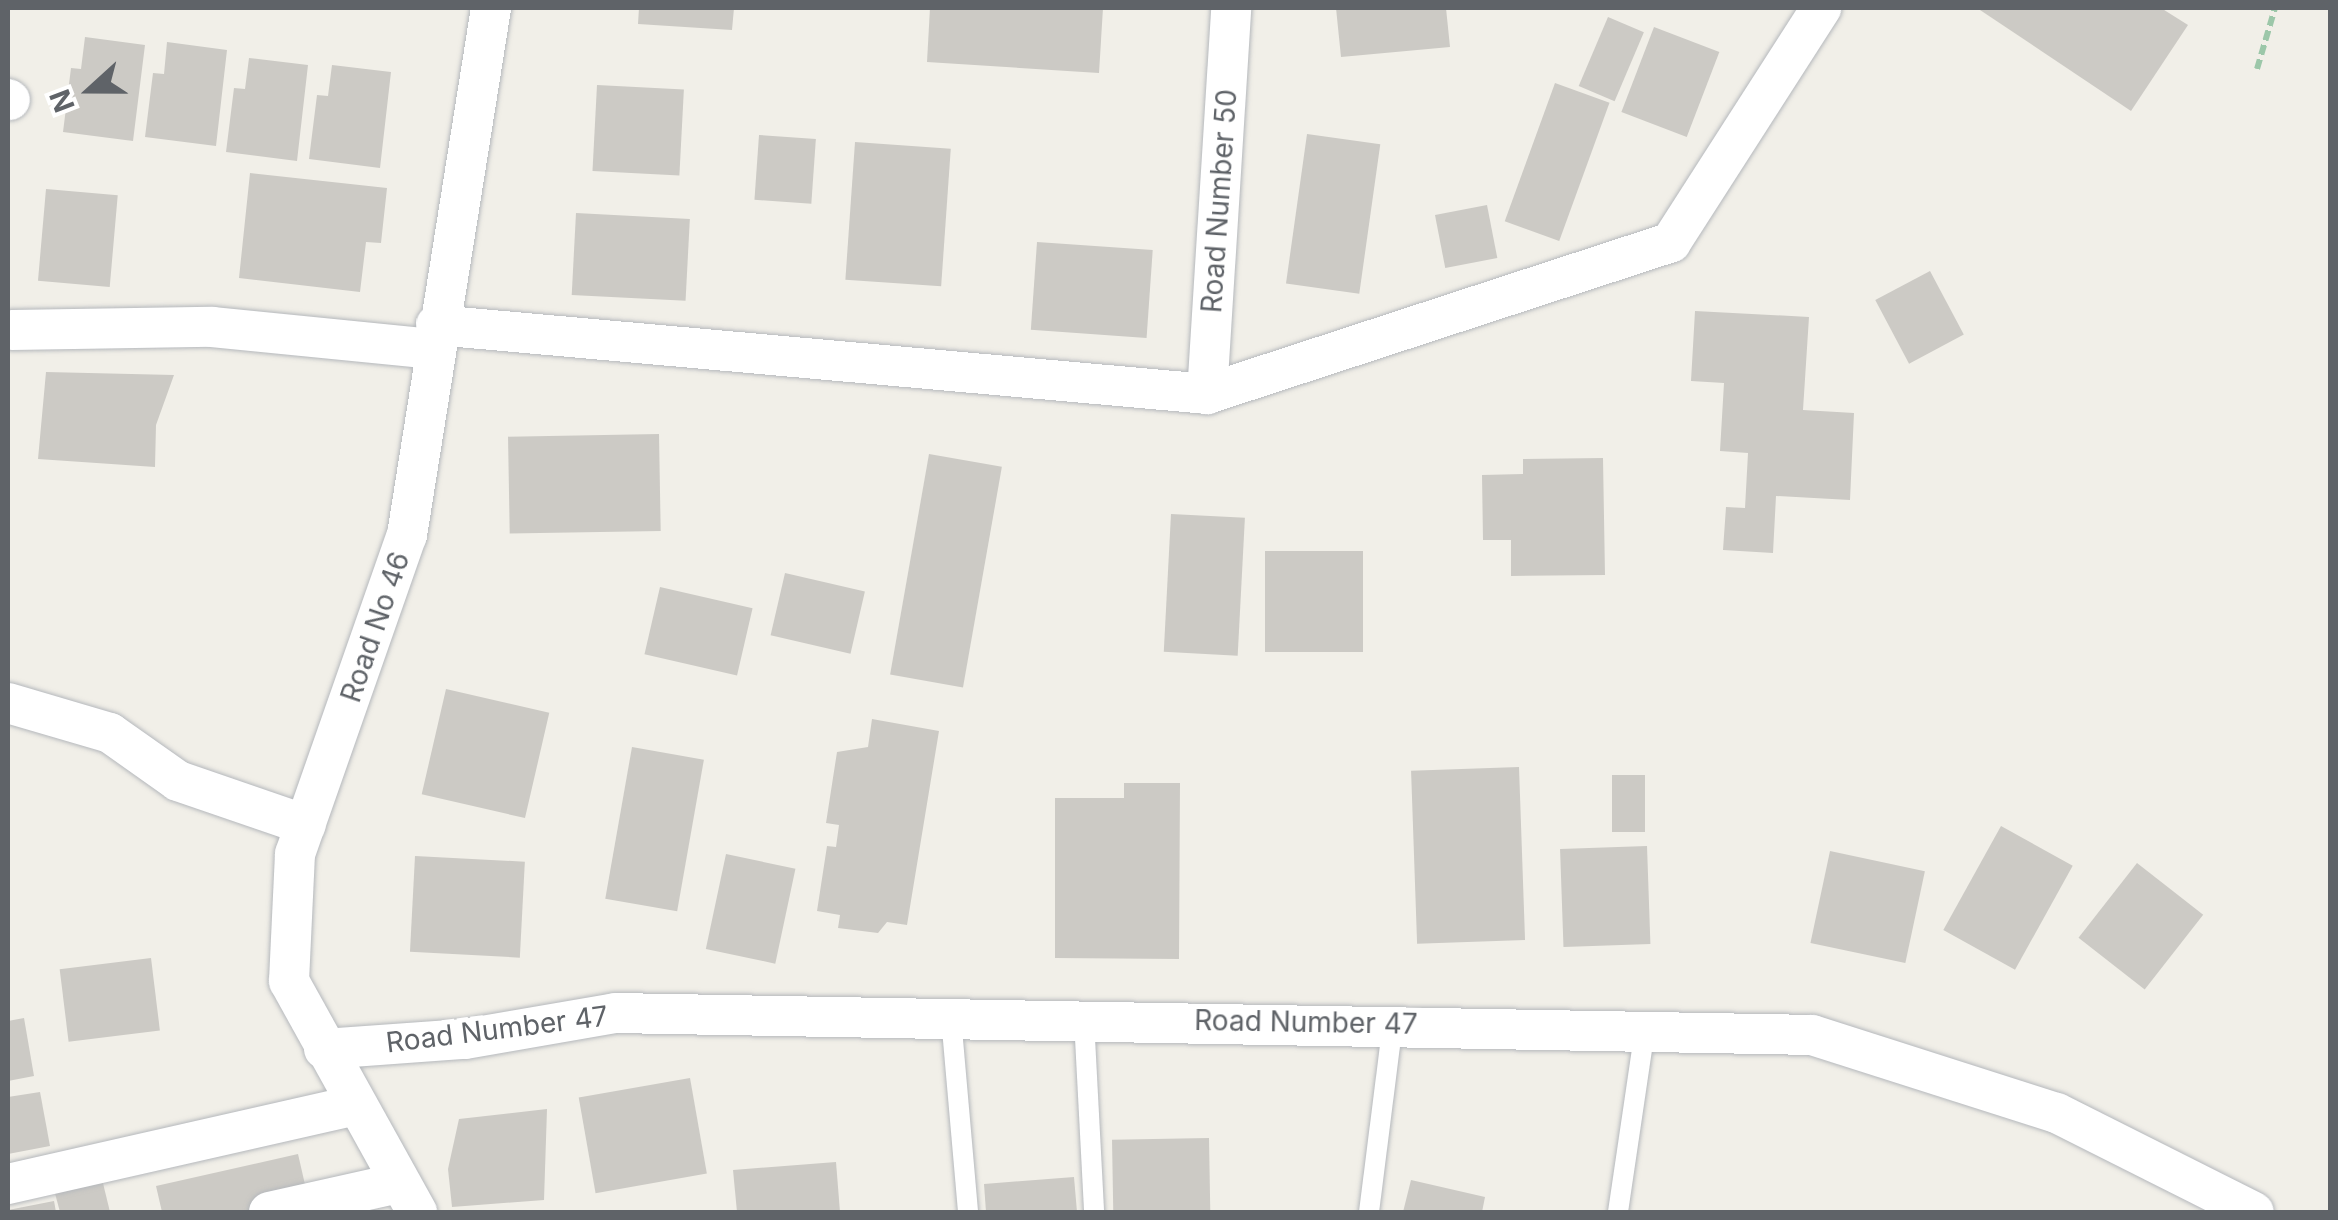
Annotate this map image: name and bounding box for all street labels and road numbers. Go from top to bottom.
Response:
street label: Road Number 50 [1194,88,1244,314]
street label: Road No 46 [334,547,416,707]
street label: Road Number 47 [384,999,610,1059]
street label: Road Number 47 [1194,1003,1418,1041]

